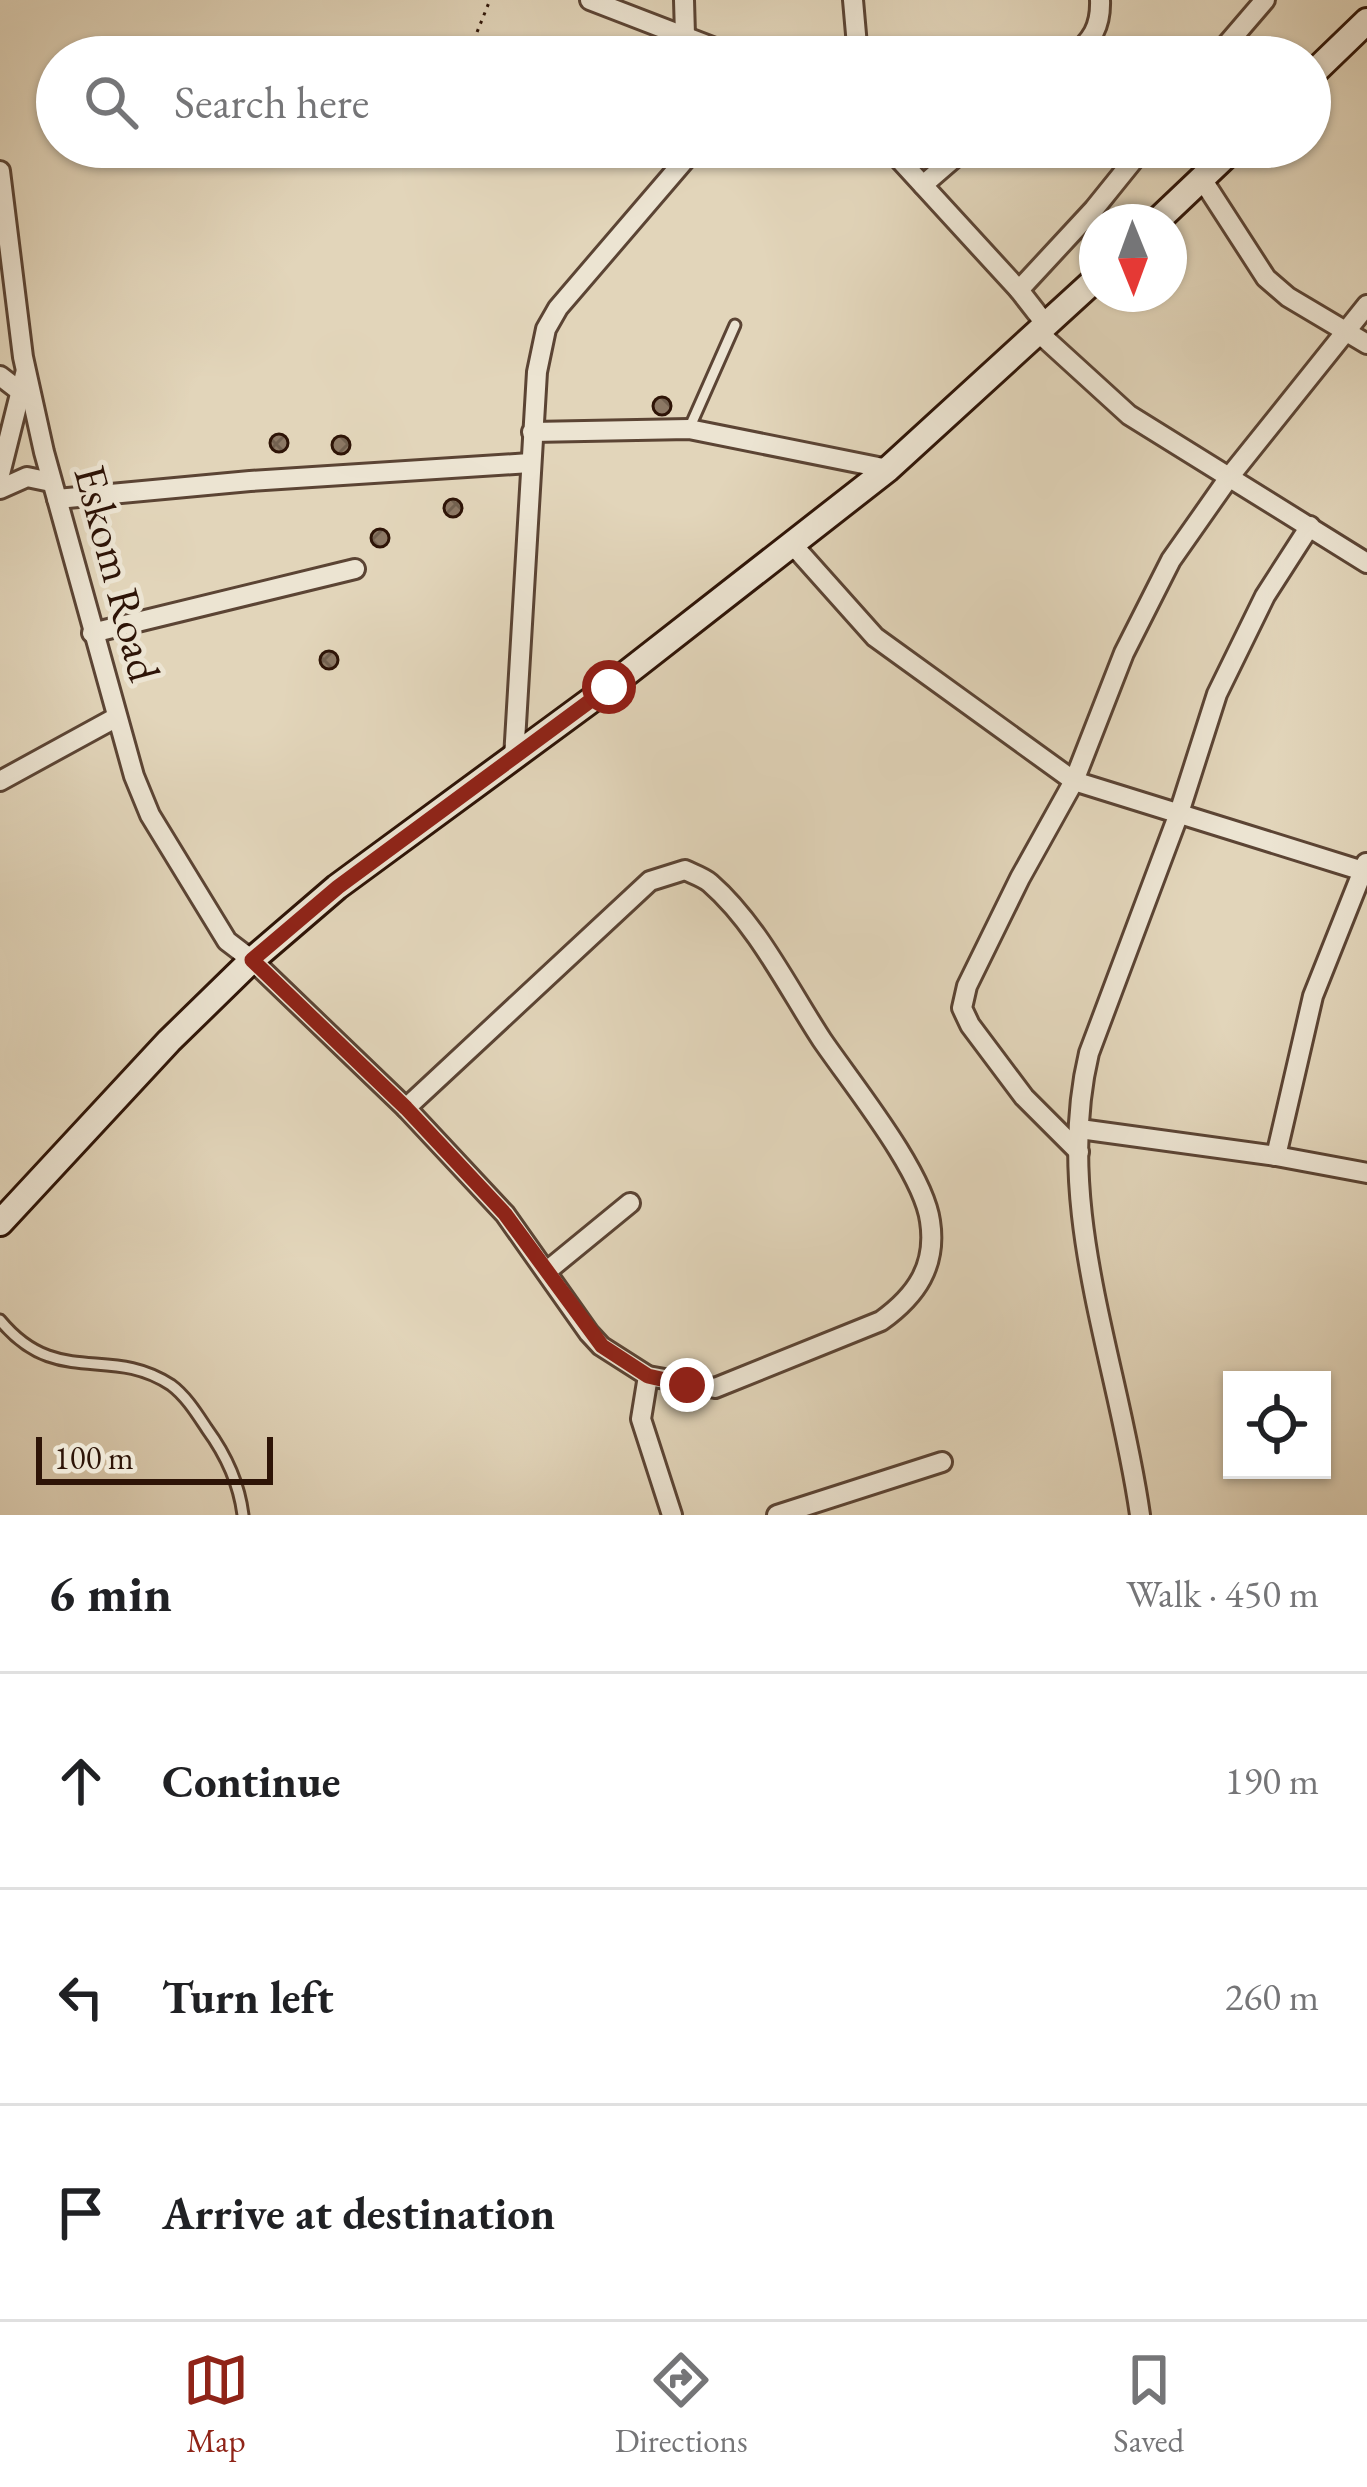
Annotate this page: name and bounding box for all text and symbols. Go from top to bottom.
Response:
search box [36,36,1331,168]
icon: search [78,69,144,135]
text: Search here [174,73,369,131]
north arrow [1079,204,1187,312]
street label: Eskom Road [61,459,175,688]
route start [582,660,636,714]
route end [660,1358,714,1412]
map controls [1223,1371,1331,1479]
button: locate [1223,1371,1331,1479]
scale bar [36,1431,273,1484]
text: 100 m [54,1436,134,1479]
text: 6 min [48,1560,172,1626]
text: Walk · 450 m [1126,1568,1319,1619]
icon: ahead [48,1748,114,1814]
text: Continue [162,1752,340,1810]
text: 190 m [1225,1755,1319,1806]
icon: left [48,1964,114,2030]
text: Turn left [162,1968,334,2026]
text: 260 m [1225,1971,1319,2022]
icon: arrive [48,2180,114,2246]
text: Arrive at destination [162,2184,555,2242]
tab: Map [183,2347,249,2462]
tab: Directions [615,2347,748,2462]
tab: Saved [1113,2347,1184,2462]

